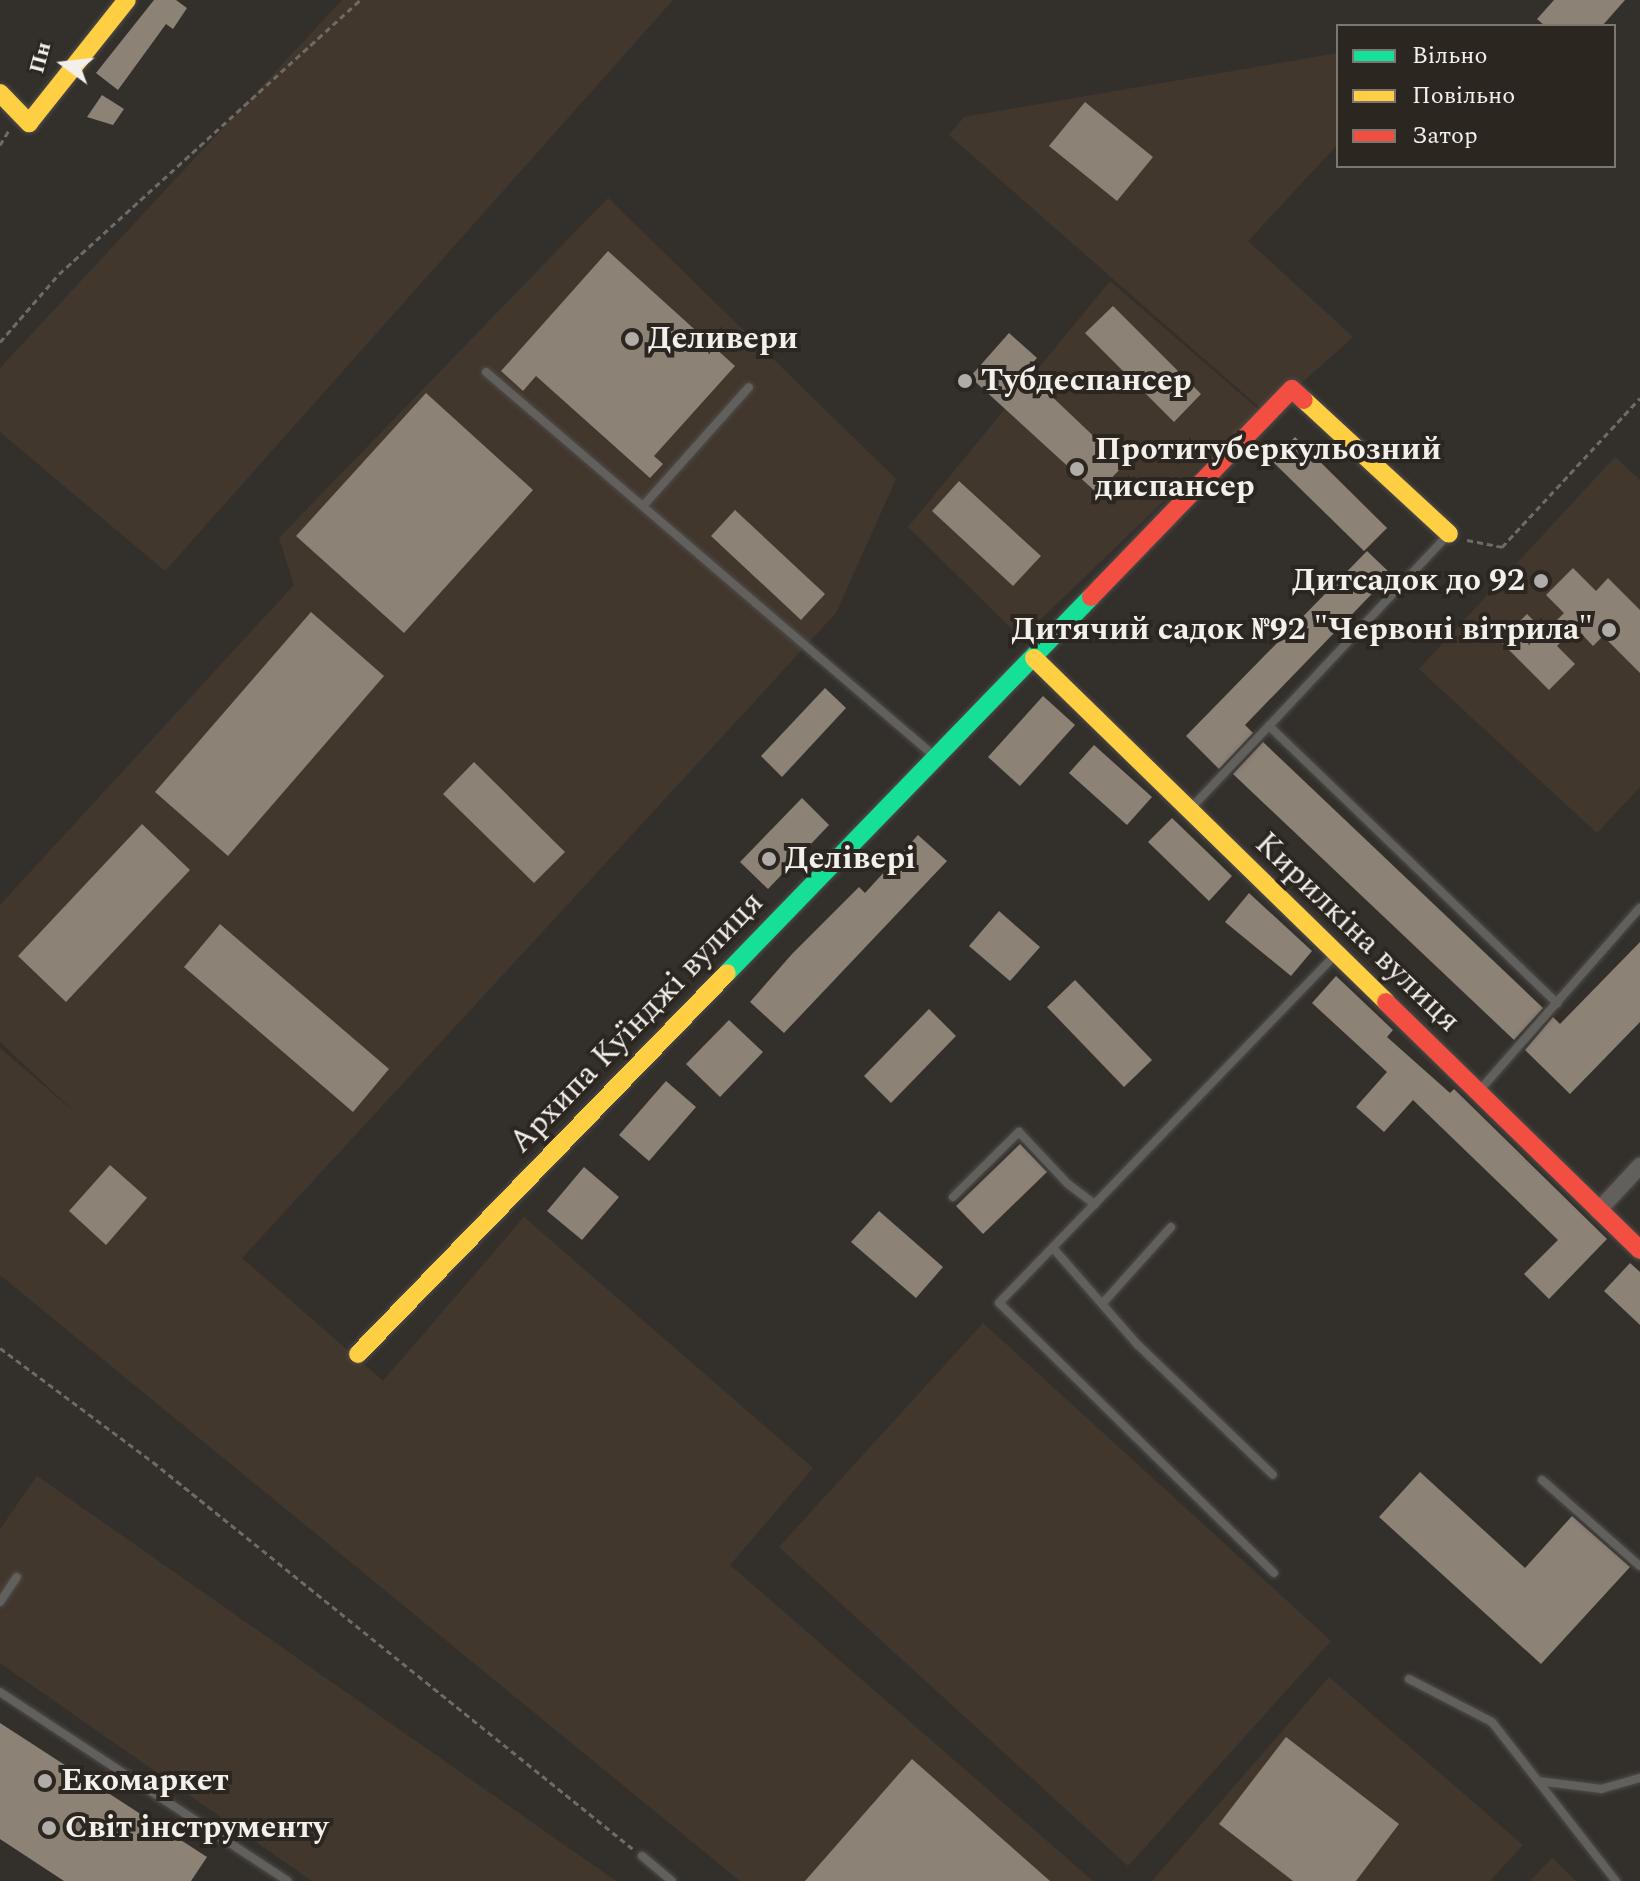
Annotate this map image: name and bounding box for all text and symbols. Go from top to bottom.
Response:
north arrow [24,24,104,104]
legend [1336,24,1616,168]
text: Пн [20,38,60,77]
text: Вільно [1412,38,1487,74]
text: Повільно [1412,78,1515,114]
text: Затор [1412,118,1478,154]
place label: Деливери [648,320,798,358]
marker: Деливери [623,330,641,348]
place label: Тубдеспансер [981,362,1192,400]
marker: Тубдеспансер [956,372,974,390]
place label: Протитуберкульозний диспансер [1095,432,1441,507]
marker: Протитуберкульозний диспансер [1066,458,1088,480]
place label: Дитсадок до 92 [1292,562,1525,600]
marker: Дитсадок до 92 [1532,572,1550,590]
place label: Дитячий садок №92 "Червонi вiтрила" [1011,611,1593,649]
marker: Дитячий садок №92 "Червонi вiтрила" [1600,621,1618,639]
street label: Кирилкіна вулиця [1246,825,1468,1041]
place label: Делівері [785,840,916,878]
marker: Делівері [760,850,778,868]
street label: Архипа Куїнджі вулиця [502,884,772,1162]
place label: Екомаркет [61,1762,229,1800]
marker: Екомаркет [36,1772,54,1790]
place label: Світ інструменту [65,1809,328,1847]
marker: Світ інструменту [40,1819,58,1837]

